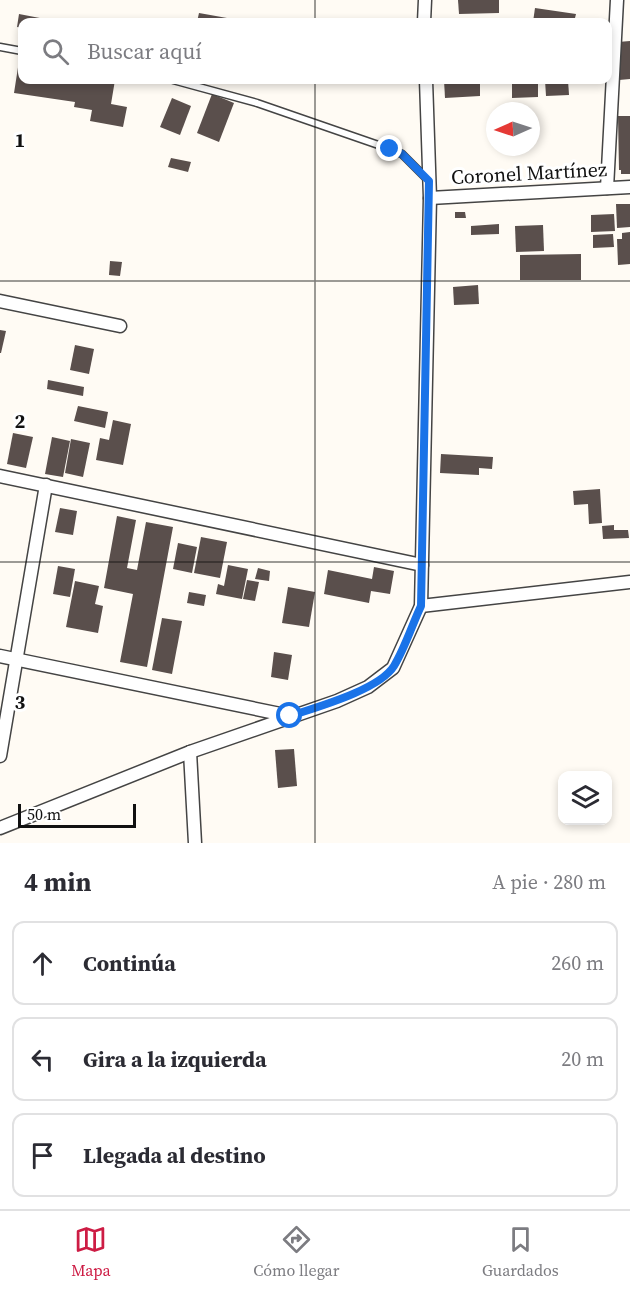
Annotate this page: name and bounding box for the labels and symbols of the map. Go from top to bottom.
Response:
north arrow [486,102,540,156]
text: 1 [15,126,25,154]
route end [376,135,402,161]
street label: Coronel Martínez [450,155,608,191]
text: 2 [15,407,26,435]
text: 3 [15,688,26,716]
route start [276,702,302,728]
scale bar [18,801,136,828]

